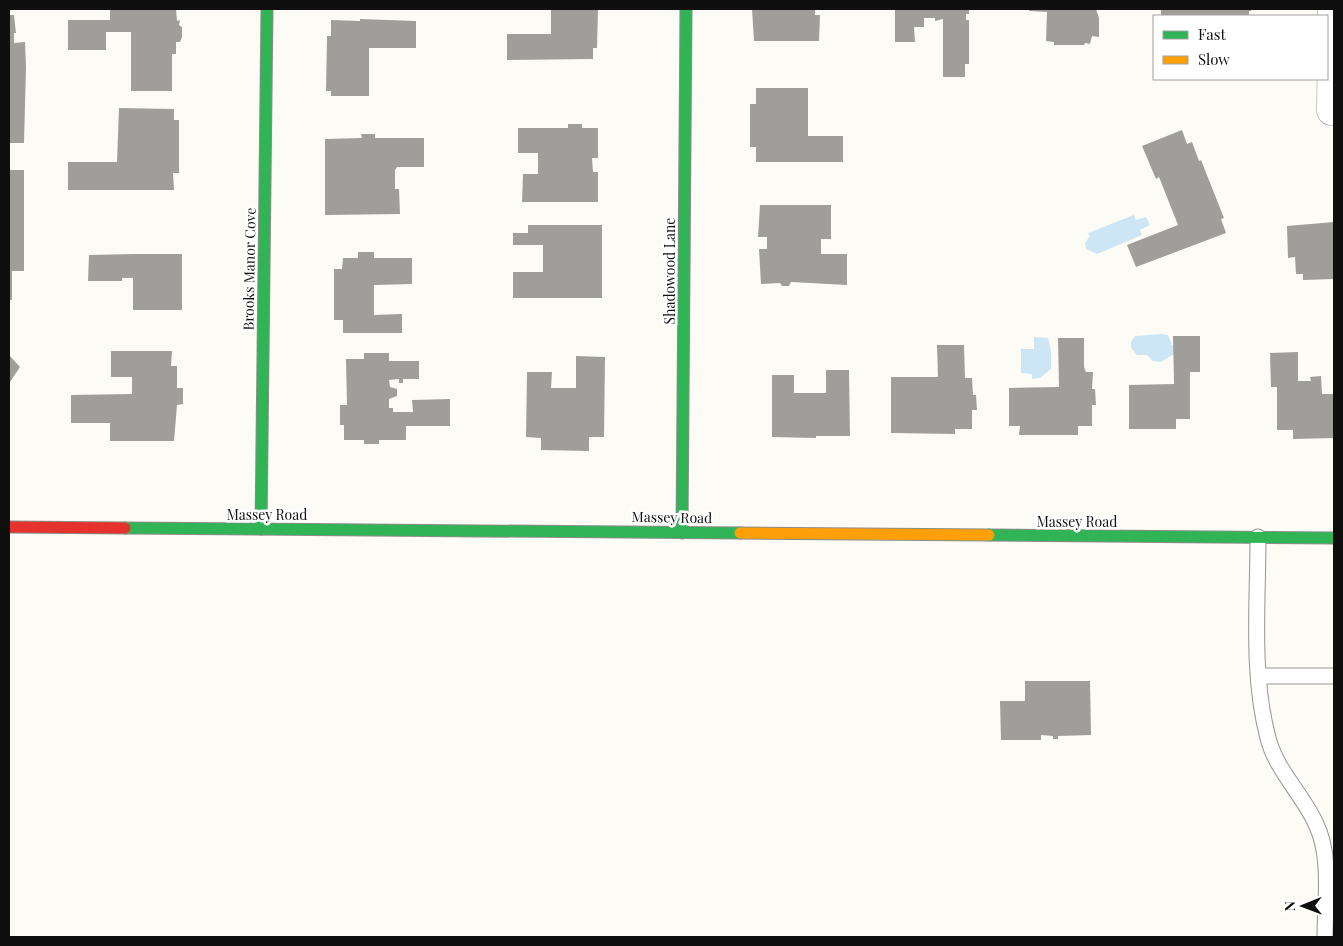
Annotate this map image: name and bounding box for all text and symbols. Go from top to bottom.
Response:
legend [1153,15,1328,80]
text: Fast [1198,24,1227,44]
text: Slow [1198,49,1230,69]
street label: Brooks Manor Cove [238,207,260,331]
street label: Shadowood Lane [660,218,679,324]
street label: Massey Road [227,505,307,524]
street label: Massey Road [632,507,712,527]
street label: Massey Road [1037,512,1117,531]
north arrow [1278,881,1328,931]
text: N [1280,901,1299,911]

